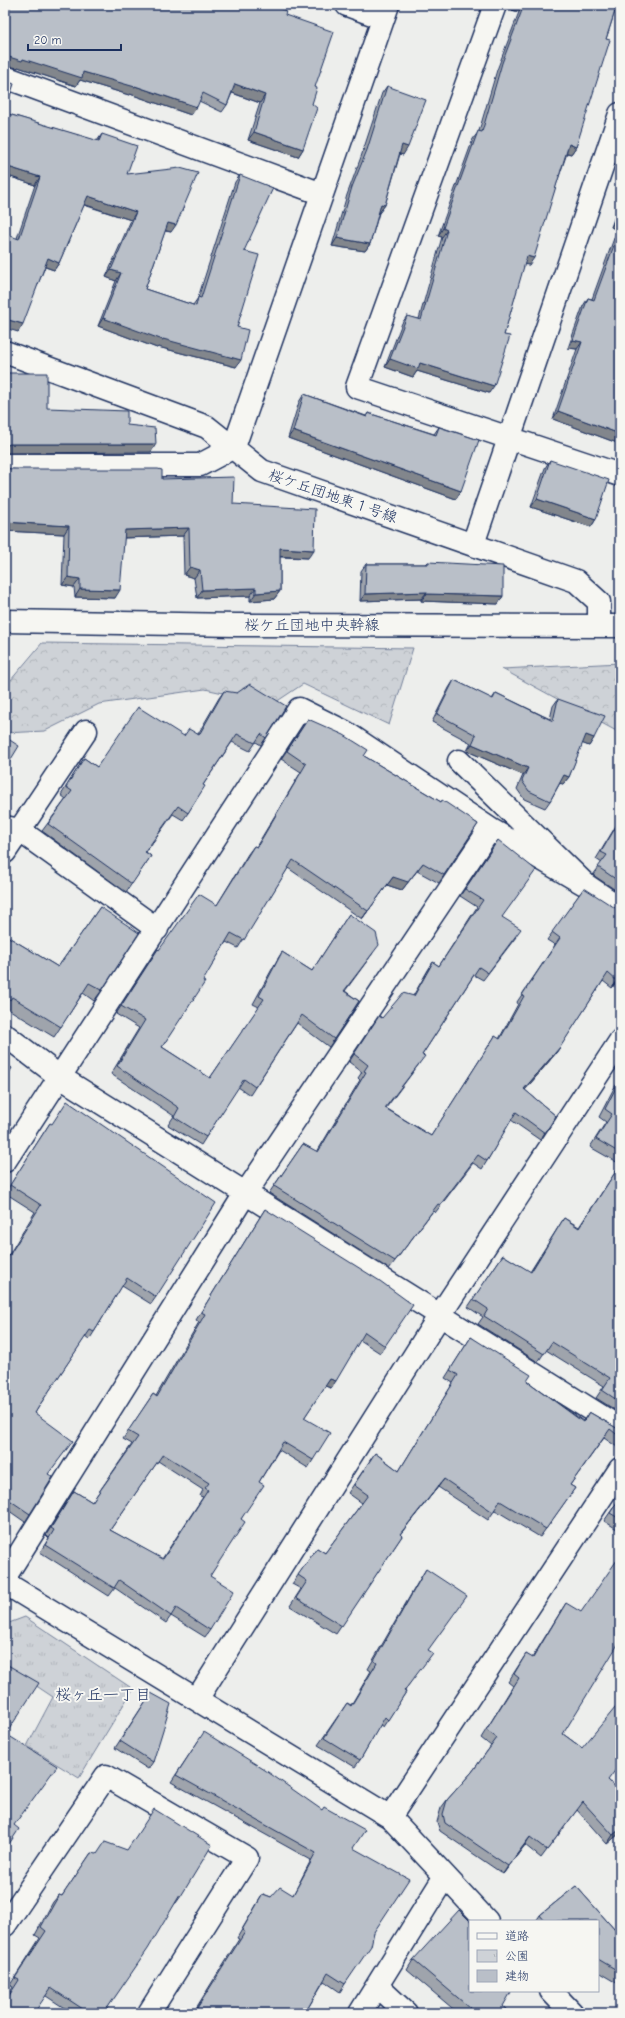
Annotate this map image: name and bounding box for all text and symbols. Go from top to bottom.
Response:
scale bar [28,26,121,52]
text: 20 m [34,33,62,47]
street label: 桜ケ丘団地東１号線 [266,466,400,526]
street label: 桜ケ丘団地中央幹線 [244,616,380,634]
district label: 桜ヶ丘一丁目 [55,1686,151,1704]
legend [469,1920,599,1992]
text: 道路 [505,1929,529,1943]
text: 公園 [505,1949,529,1963]
text: 建物 [505,1969,529,1983]

